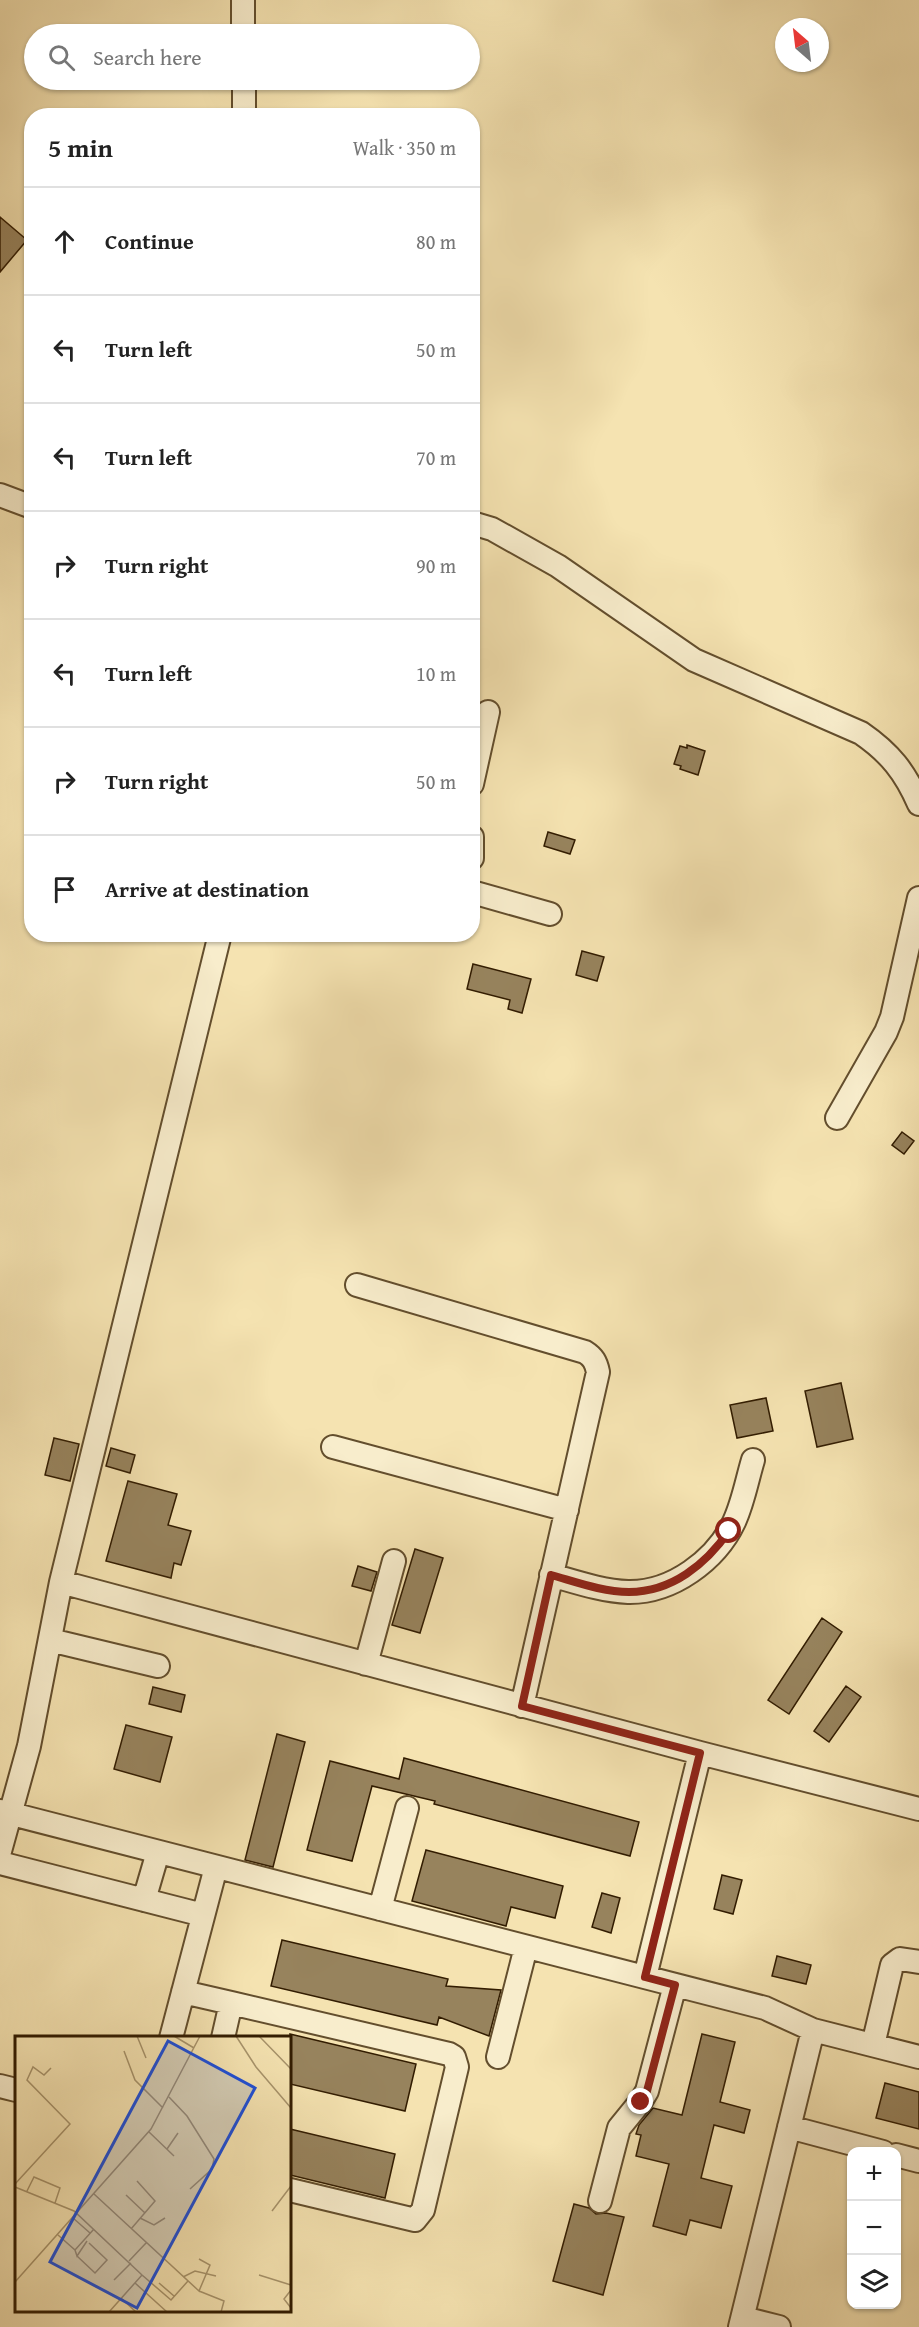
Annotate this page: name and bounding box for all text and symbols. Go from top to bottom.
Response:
north arrow [775,18,829,72]
search box [24,24,480,90]
icon: search [45,41,78,74]
text: Search here [93,41,202,73]
text: 5 min [48,128,113,167]
text: Walk · 350 m [353,133,456,162]
icon: ahead [48,225,81,258]
text: Continue [105,225,194,257]
text: 80 m [416,227,456,256]
icon: left [48,333,81,366]
text: Turn left [105,333,192,365]
text: 50 m [416,335,456,364]
icon: left [48,441,81,474]
text: Turn left [105,441,192,473]
text: 70 m [416,443,456,472]
icon: right [48,549,81,582]
text: Turn right [105,549,208,581]
text: 90 m [416,551,456,580]
icon: left [48,657,81,690]
text: Turn left [105,657,192,689]
text: 10 m [416,659,456,688]
icon: right [48,765,81,798]
text: Turn right [105,765,208,797]
text: 50 m [416,767,456,796]
icon: arrive [48,873,81,906]
text: Arrive at destination [105,873,309,905]
route start [715,1517,741,1543]
inset map [15,2036,291,2312]
route end [627,2088,653,2114]
map controls [847,2147,901,2309]
button: + [847,2147,901,2201]
button: − [847,2201,901,2255]
button: layers [847,2255,901,2309]

